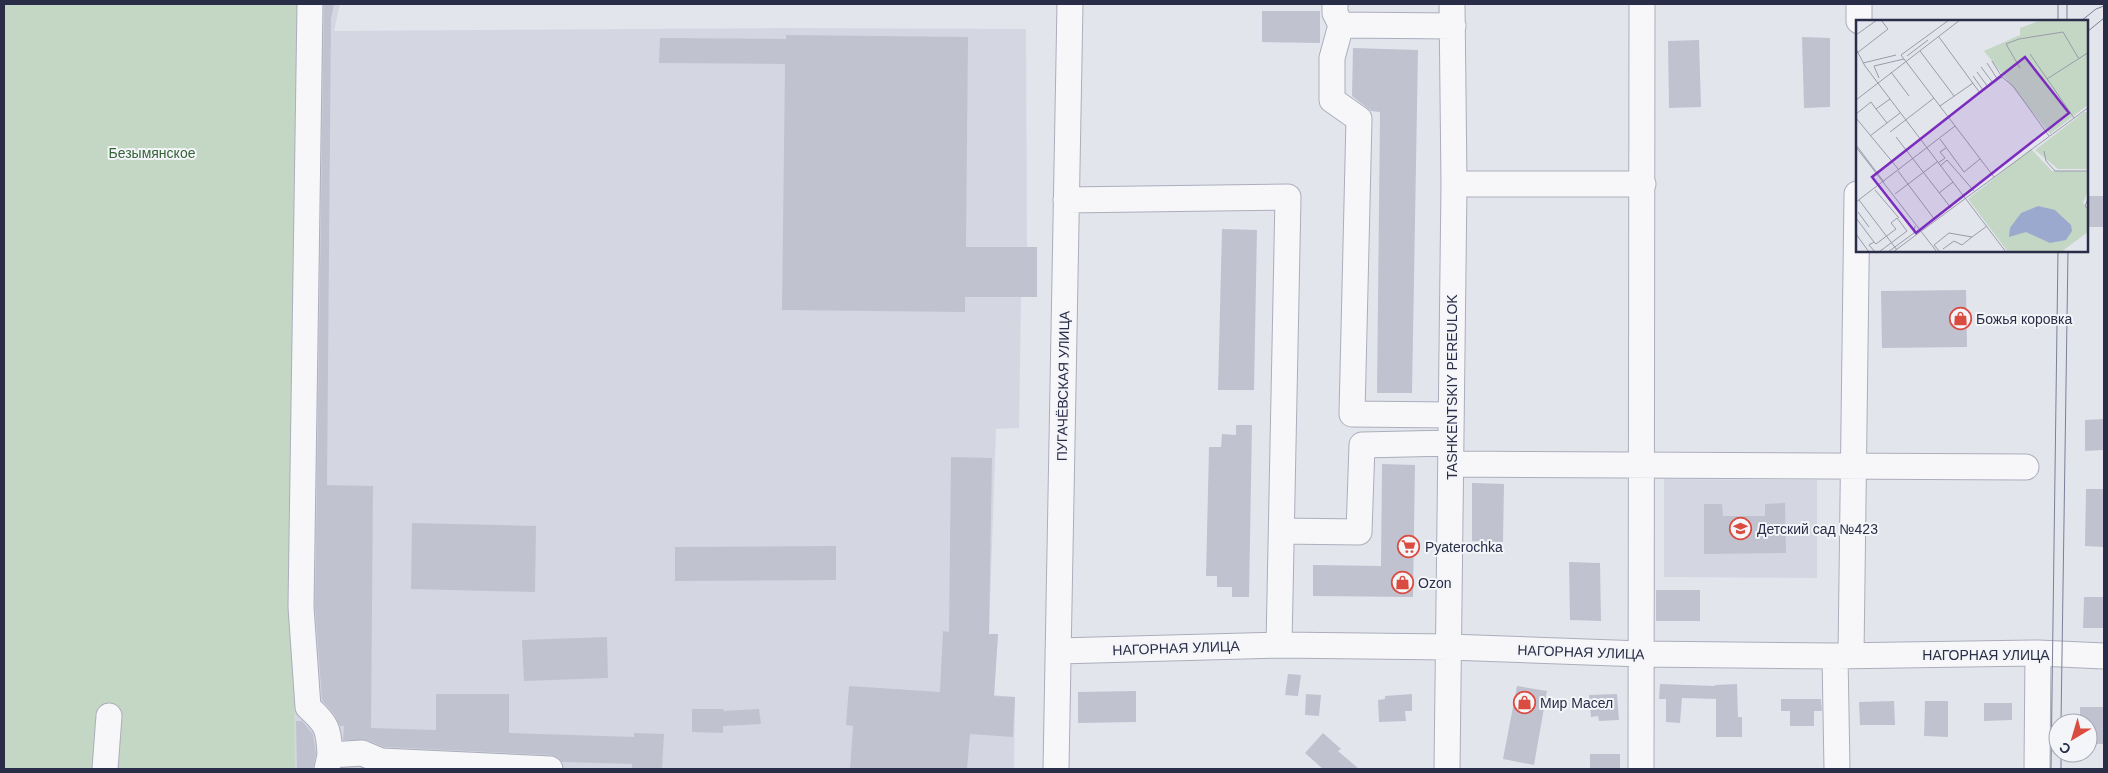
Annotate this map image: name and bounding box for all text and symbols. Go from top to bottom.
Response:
inset map [1856,20,2088,252]
park label: Безымянское [109,145,196,161]
street label: TASHKENTSKIY PEREULOK [1444,294,1460,480]
shop icon: Божья коровка [1948,307,1972,331]
street label: ПУГАЧЁВСКАЯ УЛИЦА [1054,310,1072,461]
place label: Божья коровка [1976,311,2072,327]
school or university icon: Детский сад №423 [1729,517,1753,541]
place label: Детский сад №423 [1757,521,1878,537]
supermarket icon: Pyaterochka [1397,535,1421,559]
place label: Pyaterochka [1425,539,1503,555]
shop icon: Ozon [1390,571,1414,595]
place label: Ozon [1418,575,1451,591]
street label: НАГОРНАЯ УЛИЦА [1112,638,1241,658]
street label: НАГОРНАЯ УЛИЦА [1517,642,1646,662]
street label: НАГОРНАЯ УЛИЦА [1922,647,2050,663]
shop icon: Мир Масел [1512,691,1536,715]
place label: Мир Масел [1540,695,1613,711]
north arrow [2048,713,2098,763]
text: С [2056,739,2074,758]

